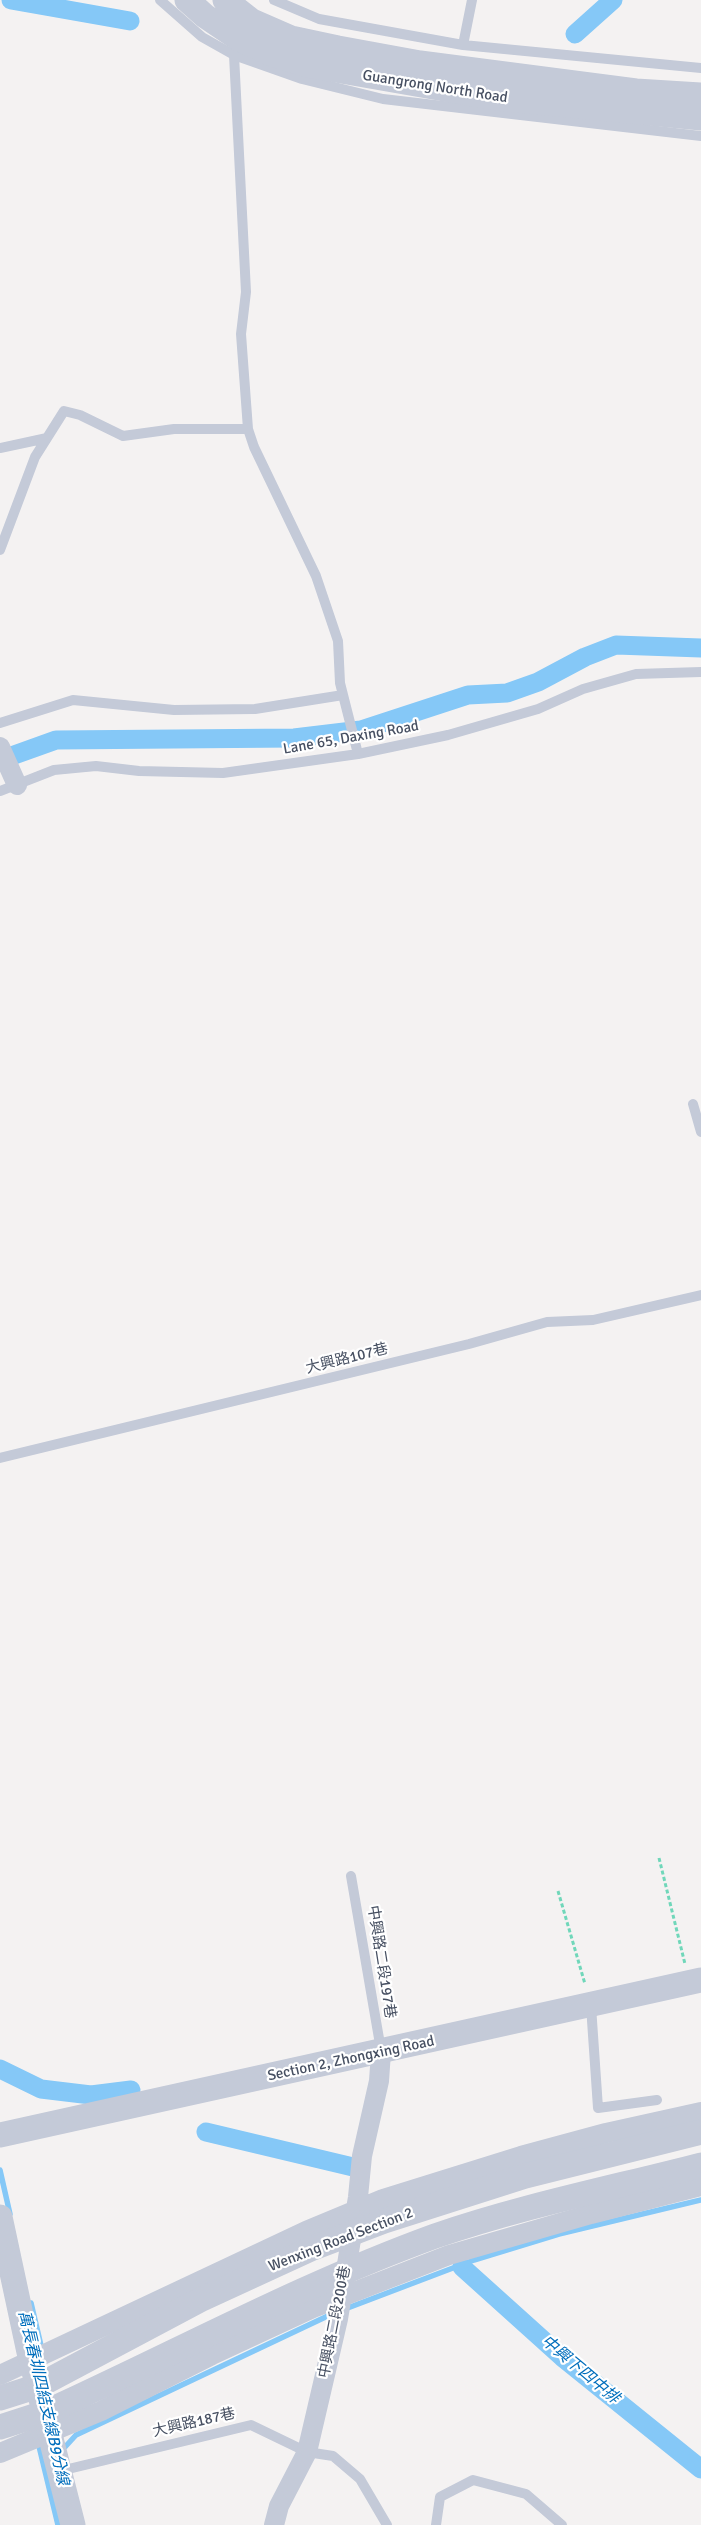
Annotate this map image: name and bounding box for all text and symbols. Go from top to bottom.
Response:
street label: Guangrong North Road [361,67,509,107]
street label: Lane 65, Daxing Road [282,717,420,759]
street label: 大興路107巷 [304,1340,390,1378]
street label: 中興路二段197巷 [363,1904,399,2020]
street label: Section 2, Zhongxing Road [266,2033,436,2085]
street label: Wenxing Road Section 2 [266,2204,416,2276]
street label: 中興路二段200巷 [315,2264,355,2380]
water label: 萬長春圳四結支線B9分線 [14,2309,72,2487]
water label: 中興下四中排 [537,2332,623,2408]
street label: 大興路187巷 [151,2405,237,2441]

